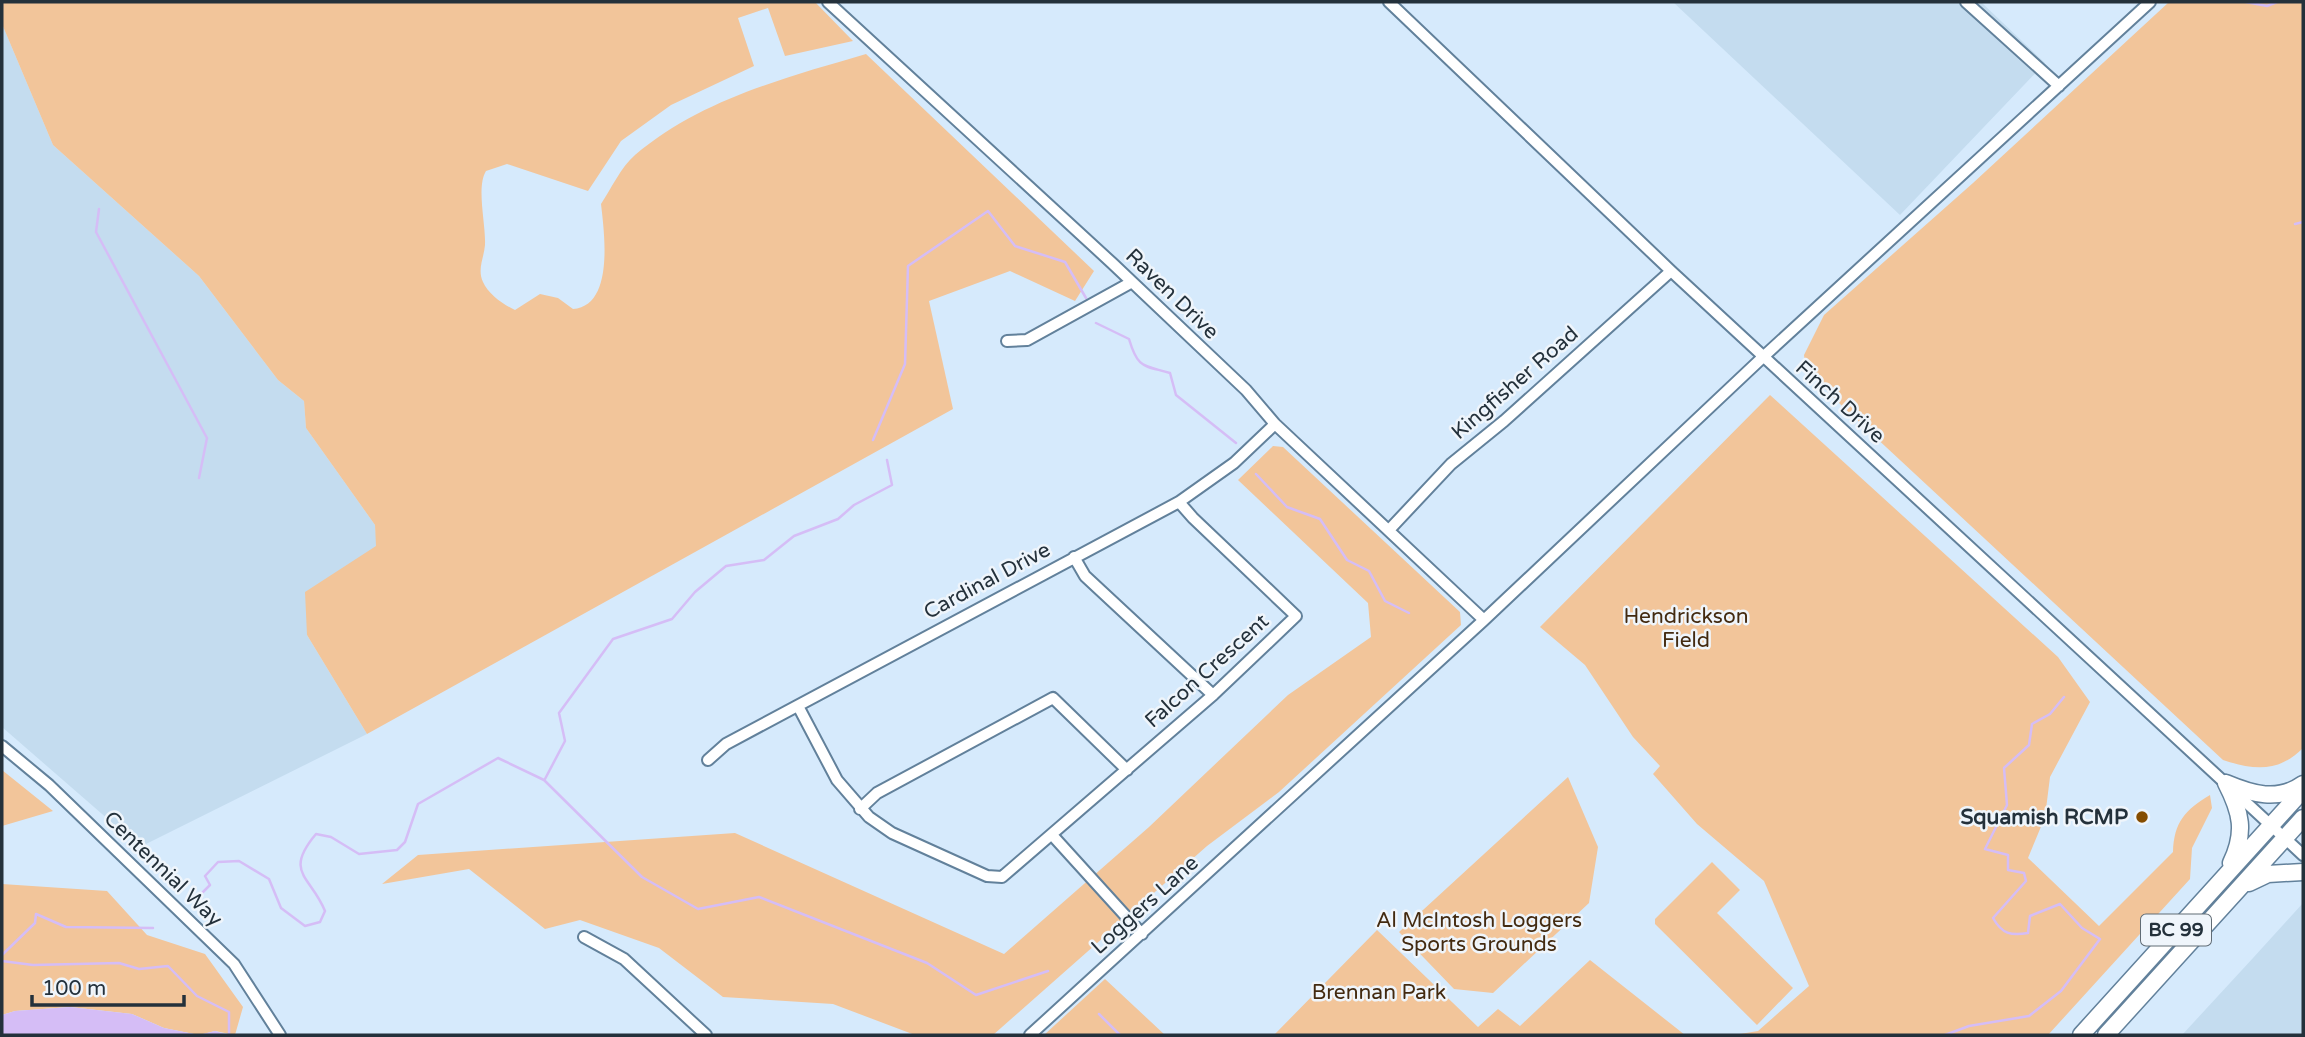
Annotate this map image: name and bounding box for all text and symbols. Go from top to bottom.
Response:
street label: Raven Drive [1120,244,1224,345]
street label: Kingfisher Road [1447,321,1583,445]
street label: Finch Drive [1790,355,1890,449]
street label: Cardinal Drive [919,537,1055,625]
park label: Hendrickson Field [1624,604,1748,653]
street label: Falcon Crescent [1140,609,1274,733]
place label: Squamish RCMP [1960,805,2128,830]
street label: Centennial Way [99,806,227,932]
marker: Squamish RCMP [2134,809,2150,825]
street label: Loggers Lane [1086,850,1204,960]
park label: Al McIntosh Loggers Sports Grounds [1376,908,1582,957]
road number: BC 99 [2141,914,2211,946]
scale bar [32,964,184,1008]
text: 100 m [42,976,106,1001]
park label: Brennan Park [1312,980,1446,1005]

